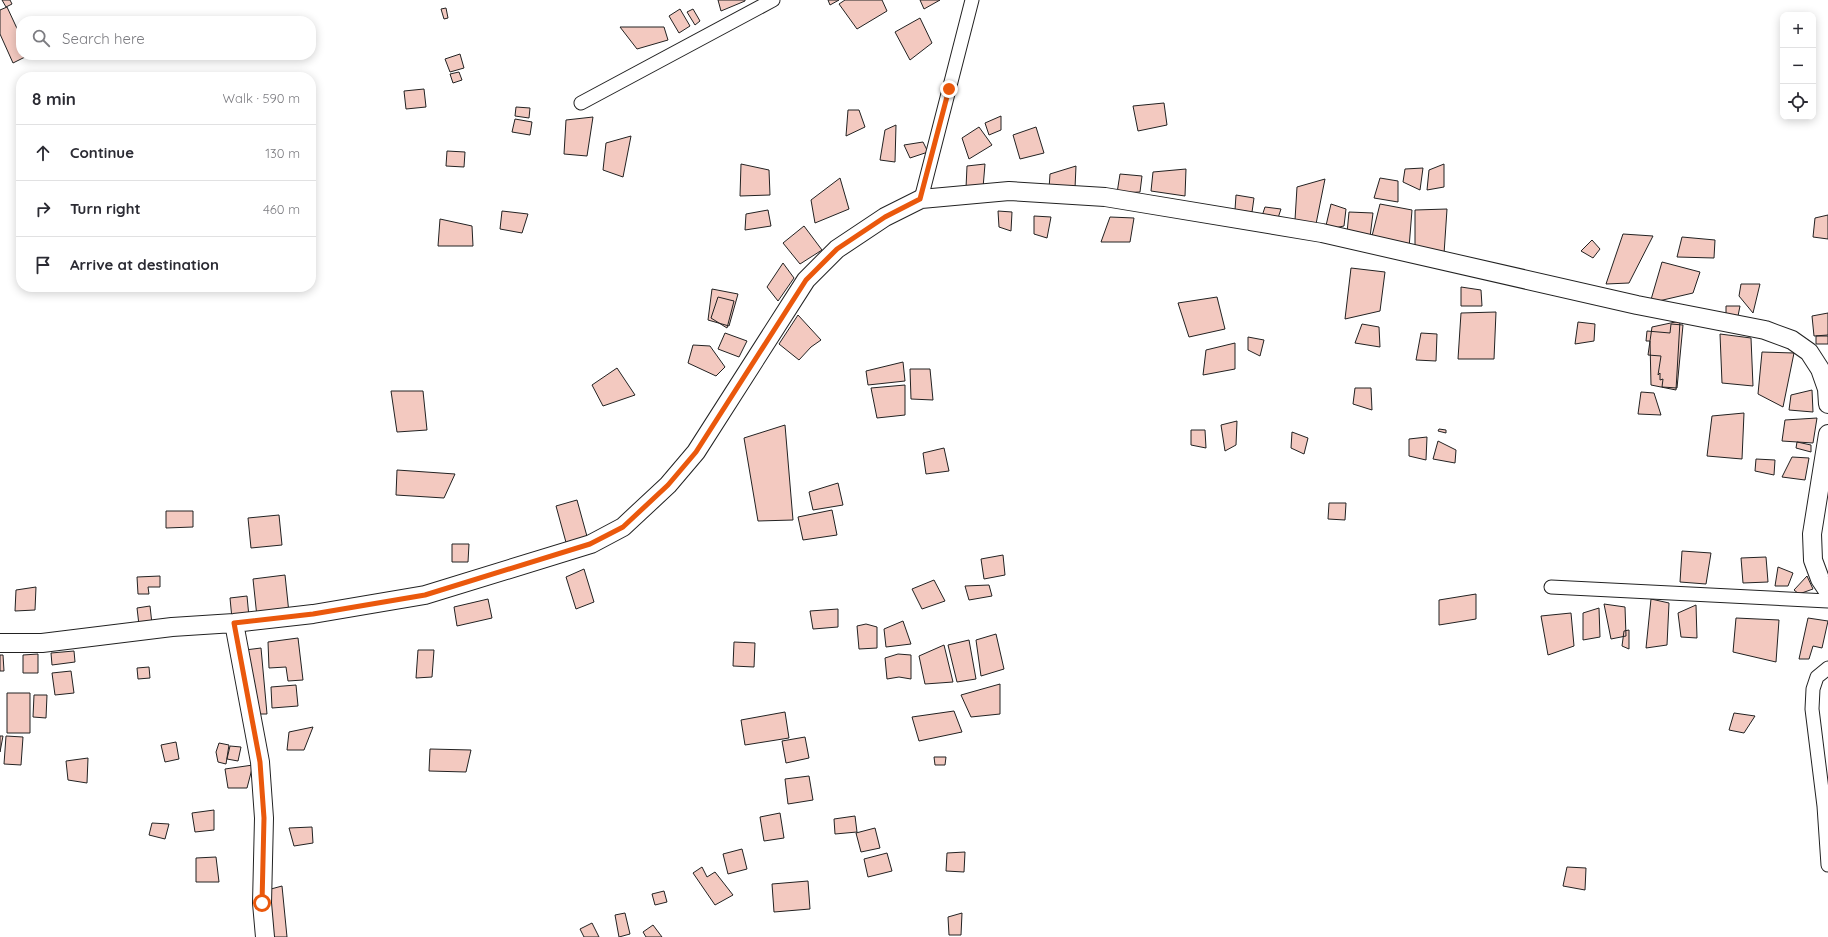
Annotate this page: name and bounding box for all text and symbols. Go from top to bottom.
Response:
map controls [1780,12,1816,120]
button: + [1780,12,1816,48]
search box [16,16,316,60]
icon: search [30,27,52,49]
text: Search here [62,29,145,48]
button: − [1780,48,1816,84]
route end [940,80,958,98]
button: locate [1780,84,1816,120]
text: 8 min [32,88,76,109]
text: Walk · 590 m [223,90,300,106]
icon: ahead [32,142,54,164]
text: Continue [70,143,134,162]
text: 130 m [265,145,300,161]
icon: right [32,198,54,220]
text: Turn right [70,199,141,218]
text: 460 m [263,201,300,217]
icon: arrive [32,254,54,276]
text: Arrive at destination [70,255,219,274]
route start [253,894,271,912]

